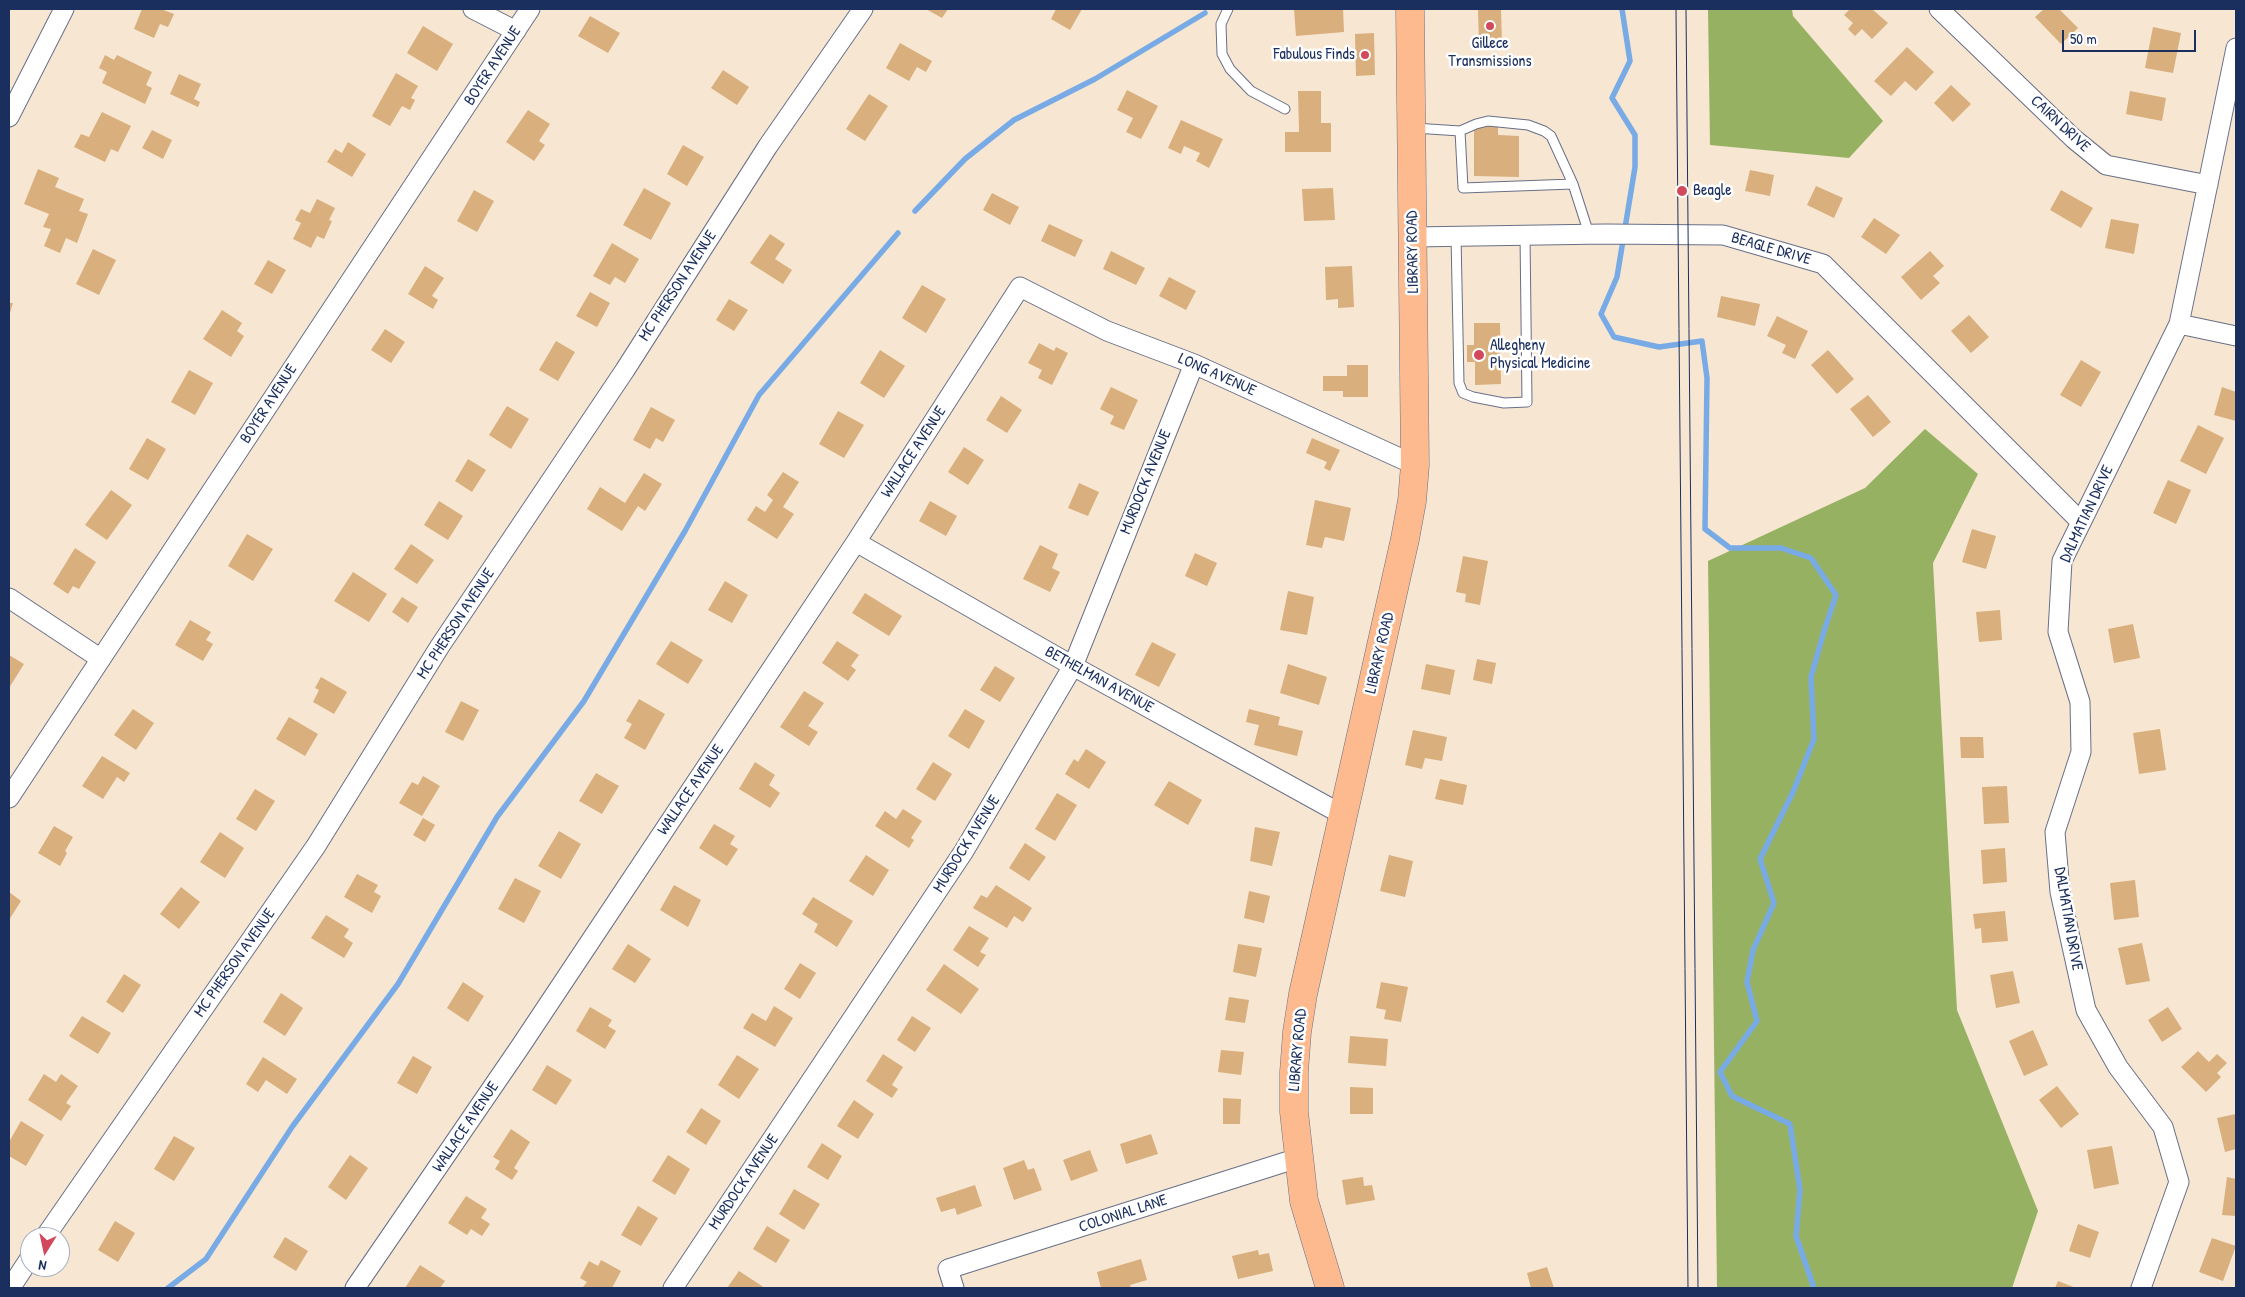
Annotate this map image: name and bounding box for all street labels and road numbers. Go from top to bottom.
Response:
street label: BOYER AVENUE [460,23,526,109]
street label: CAIRN DRIVE [2026,92,2094,156]
street label: LIBRARY ROAD [1403,211,1423,293]
street label: MC PHERSON AVENUE [635,227,721,345]
street label: BEAGLE DRIVE [1729,228,1813,270]
street label: LONG AVENUE [1175,349,1259,401]
street label: BOYER AVENUE [236,361,302,447]
street label: WALLACE AVENUE [877,403,951,501]
street label: MURDOCK AVENUE [1116,427,1176,537]
street label: DALMATIAN DRIVE [2056,463,2118,565]
street label: MC PHERSON AVENUE [413,565,499,683]
street label: LIBRARY ROAD [1361,611,1399,695]
street label: BETHELMAN AVENUE [1041,642,1157,718]
street label: WALLACE AVENUE [654,741,728,839]
street label: MURDOCK AVENUE [929,792,1005,896]
street label: DALMATIAN DRIVE [2049,866,2087,972]
street label: MC PHERSON AVENUE [190,905,280,1021]
street label: LIBRARY ROAD [1285,1008,1311,1092]
street label: WALLACE AVENUE [429,1078,503,1176]
street label: MURDOCK AVENUE [705,1131,783,1233]
street label: COLONIAL LANE [1076,1191,1170,1237]

